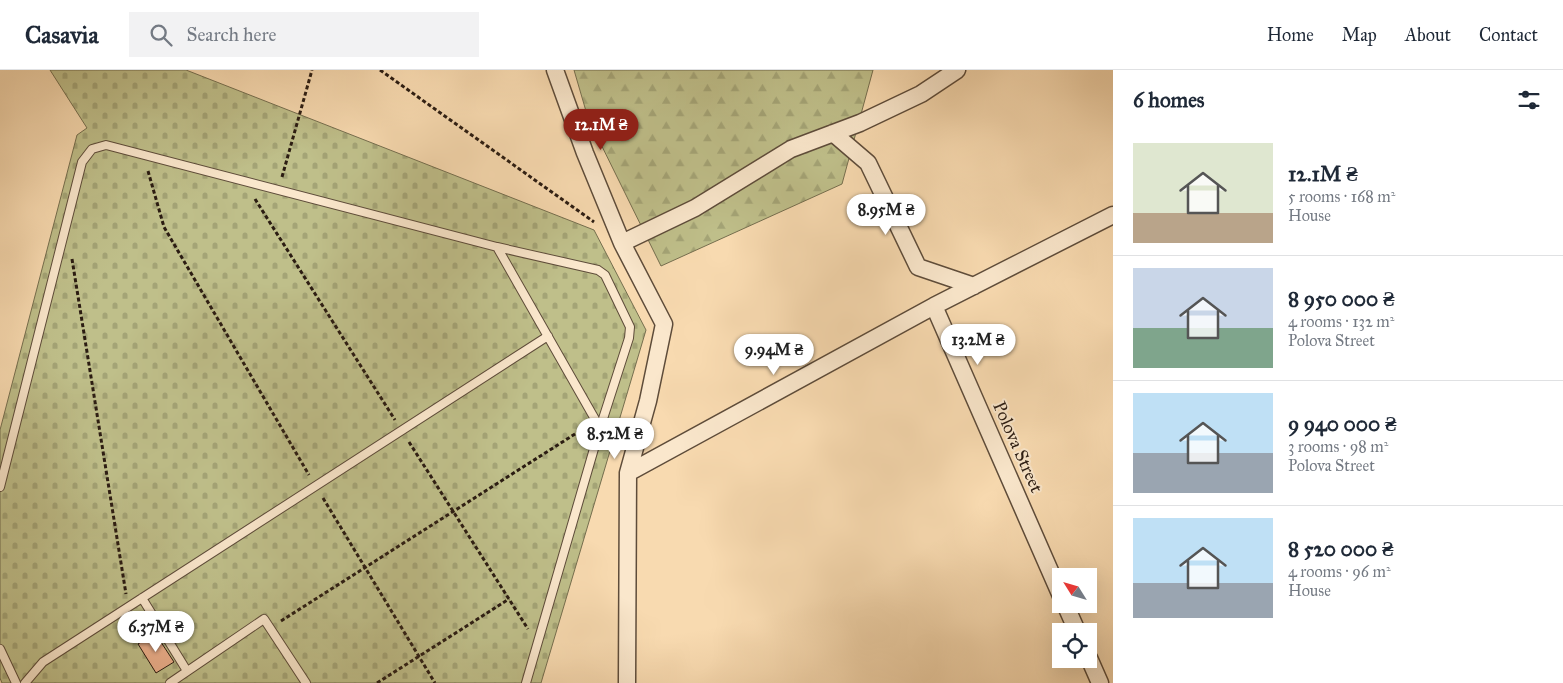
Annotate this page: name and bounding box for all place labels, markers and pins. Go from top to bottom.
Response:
pin: 12.1M ₴ [555,108,647,151]
pin: 8.95M ₴ [840,194,932,236]
pin: 13.2M ₴ [932,324,1024,366]
pin: 9.94M ₴ [728,334,820,376]
pin: 8.52M ₴ [569,418,661,460]
pin: 6.37M ₴ [110,610,202,653]

